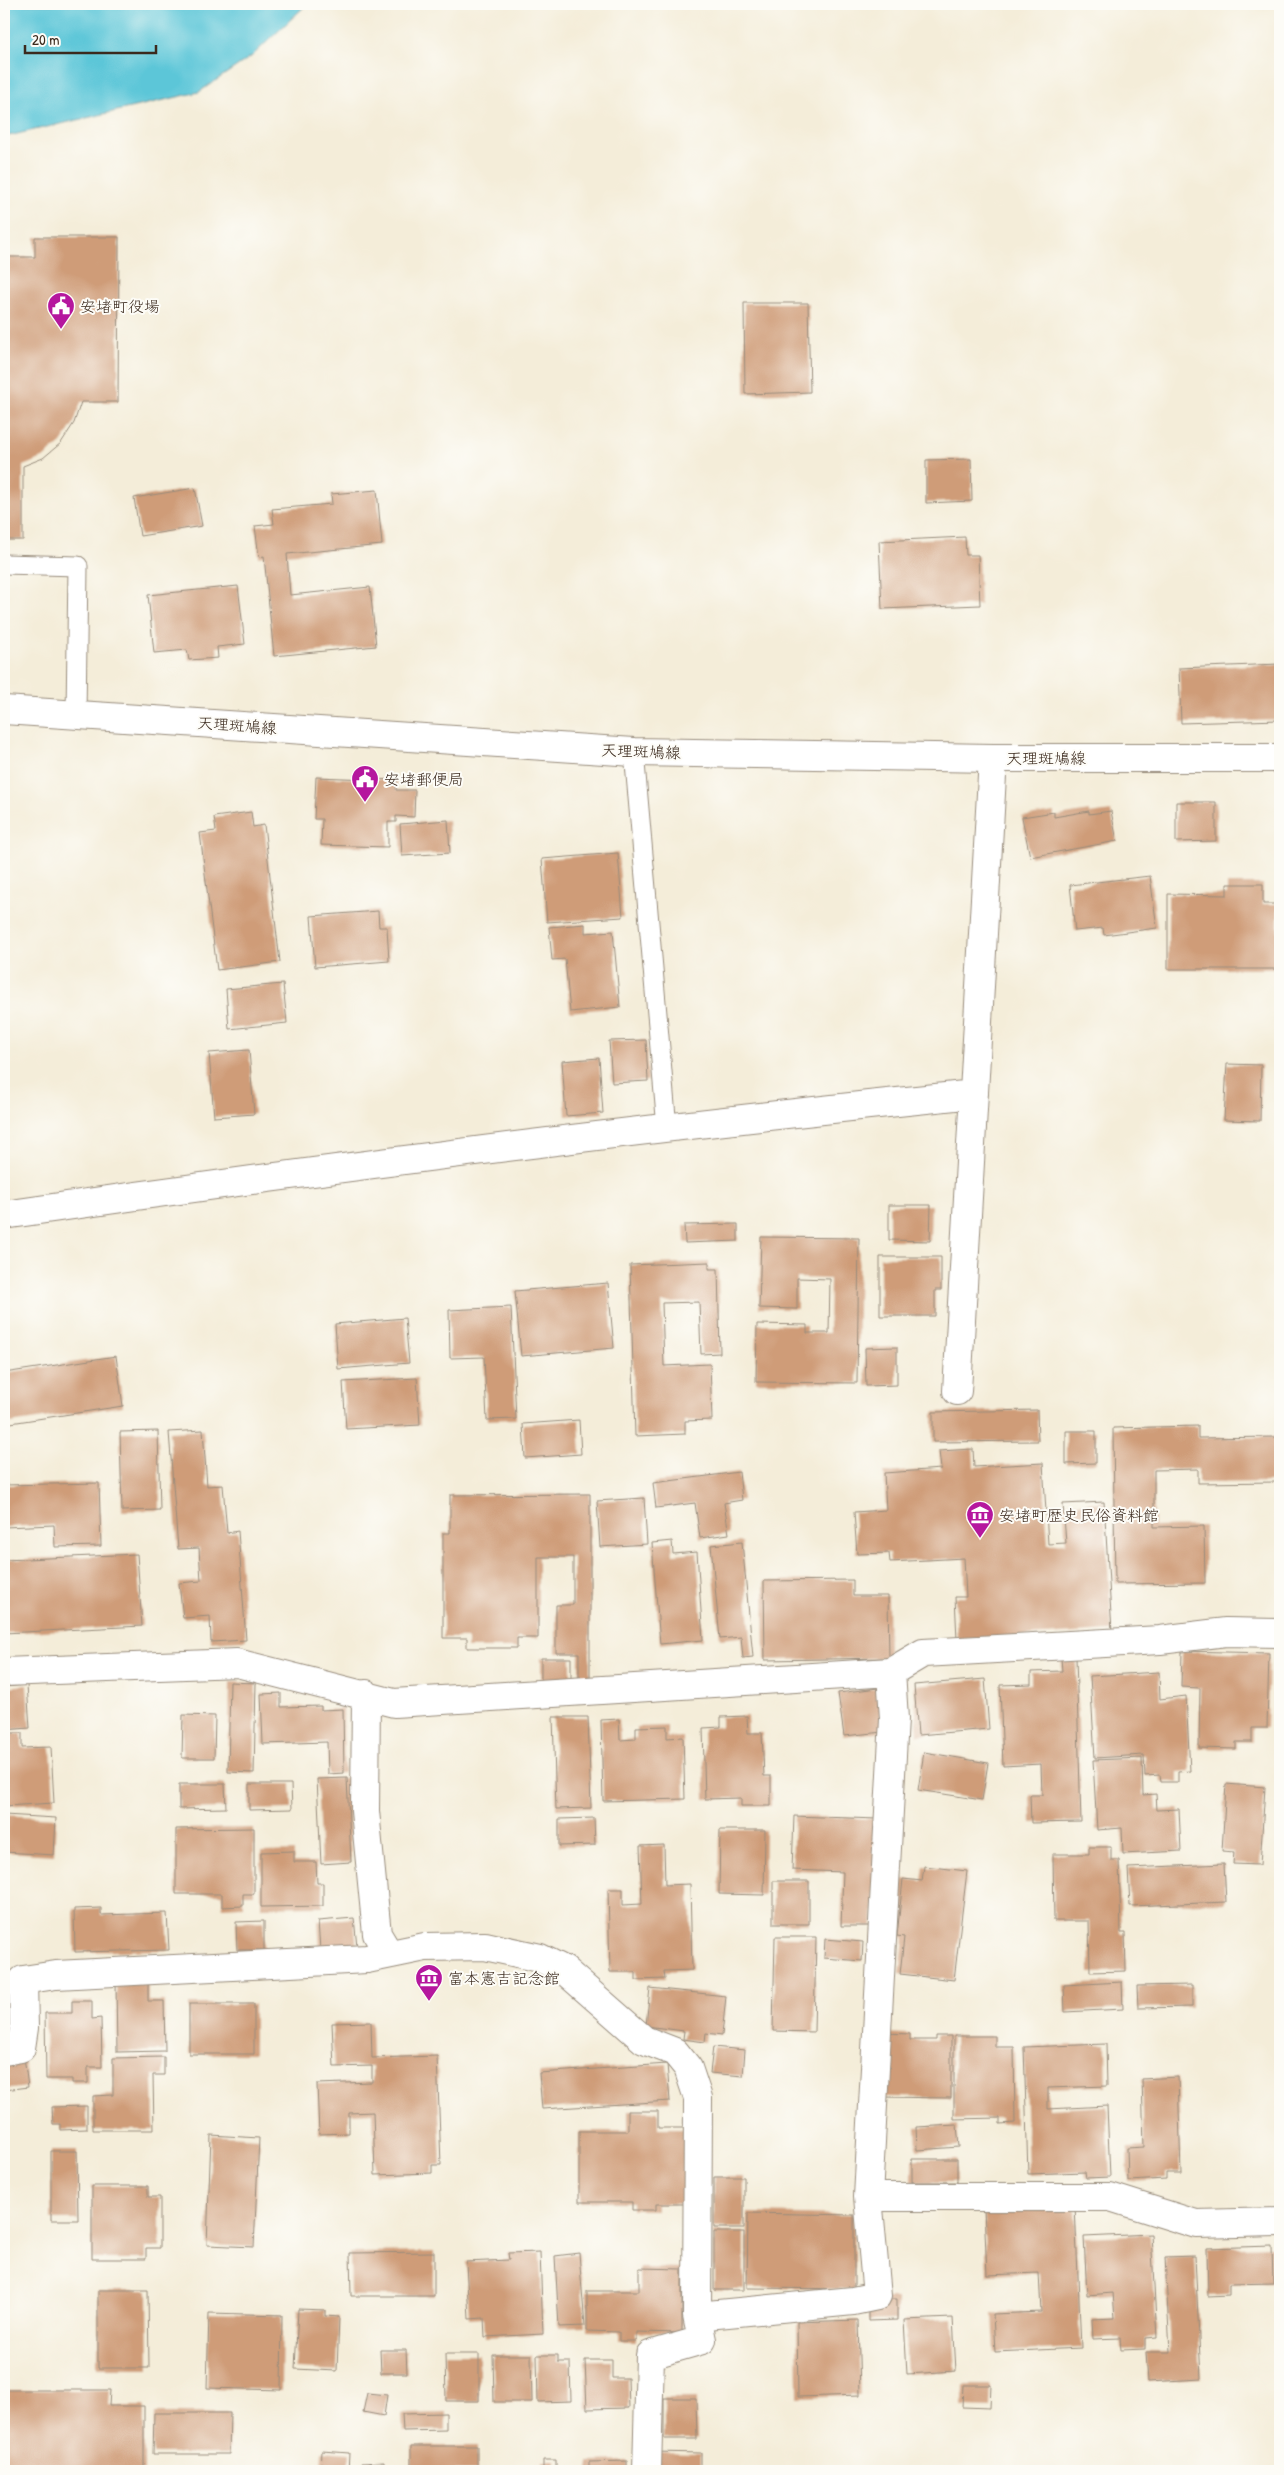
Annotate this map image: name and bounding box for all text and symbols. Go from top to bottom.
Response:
scale bar [25,22,156,54]
text: 20 m [32,29,59,50]
public building icon: 安堵町役場 [46,291,76,330]
place label: 安堵町役場 [80,295,160,317]
street label: 天理斑鳩線 [196,711,278,739]
street label: 天理斑鳩線 [601,739,681,763]
street label: 天理斑鳩線 [1006,747,1086,769]
public building icon: 安堵郵便局 [350,764,380,803]
place label: 安堵郵便局 [384,768,464,790]
museum icon: 安堵町歴史民俗資料館 [965,1500,995,1539]
place label: 安堵町歴史民俗資料館 [999,1504,1159,1526]
museum icon: 富本憲吉記念館 [414,1963,444,2002]
place label: 富本憲吉記念館 [448,1967,560,1989]

